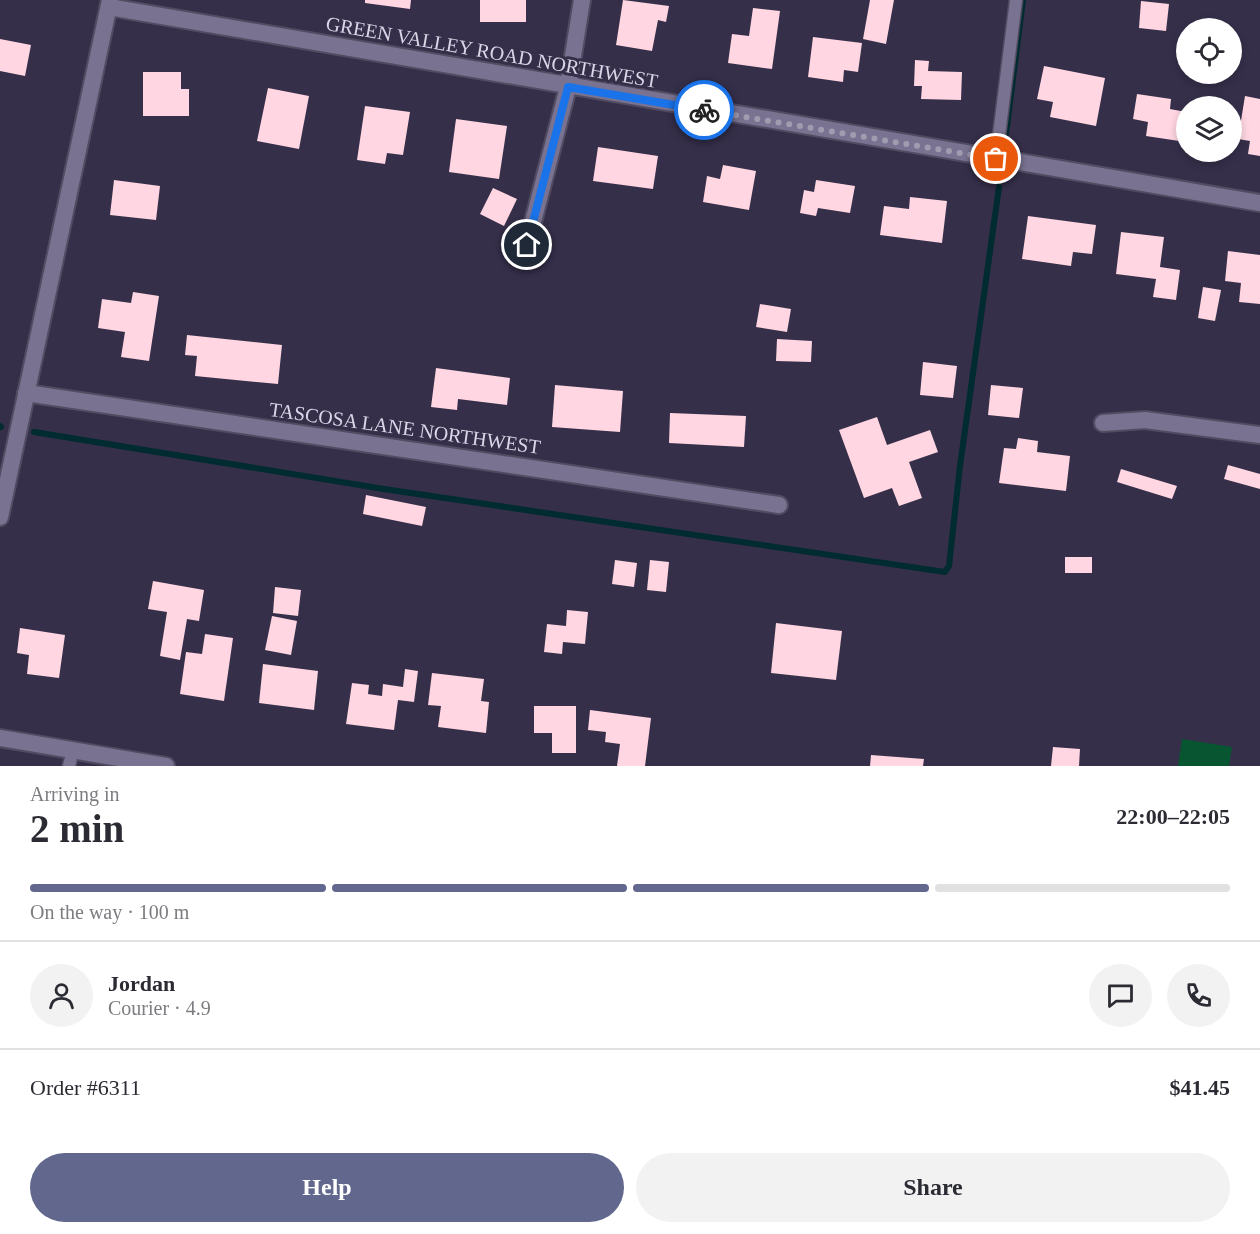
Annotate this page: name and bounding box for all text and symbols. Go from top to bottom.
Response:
street label: GREEN VALLEY ROAD NORTHWEST [324,12,660,92]
map controls [1176,18,1242,162]
button: locate [1176,18,1242,84]
courier [674,80,734,140]
icon: bike [688,94,721,127]
button: layers [1176,96,1242,162]
pin [970,133,1021,184]
icon: bag [979,142,1012,175]
pin [501,219,552,270]
icon: home [510,228,543,261]
street label: TASCOSA LANE NORTHWEST [268,398,542,458]
text: Arriving in [30,783,119,805]
text: 22:00–22:05 [1116,804,1230,829]
text: 2 min [30,807,124,850]
text: On the way · 100 m [30,901,189,923]
button: person [30,964,93,1027]
button: chat [1089,964,1152,1027]
button: phone [1167,964,1230,1027]
text: Jordan [108,971,175,996]
text: Courier · 4.9 [108,997,211,1019]
text: Order #6311 [30,1075,141,1100]
text: $41.45 [1170,1075,1230,1100]
button: Help [30,1153,624,1222]
button: Share [636,1153,1230,1222]

